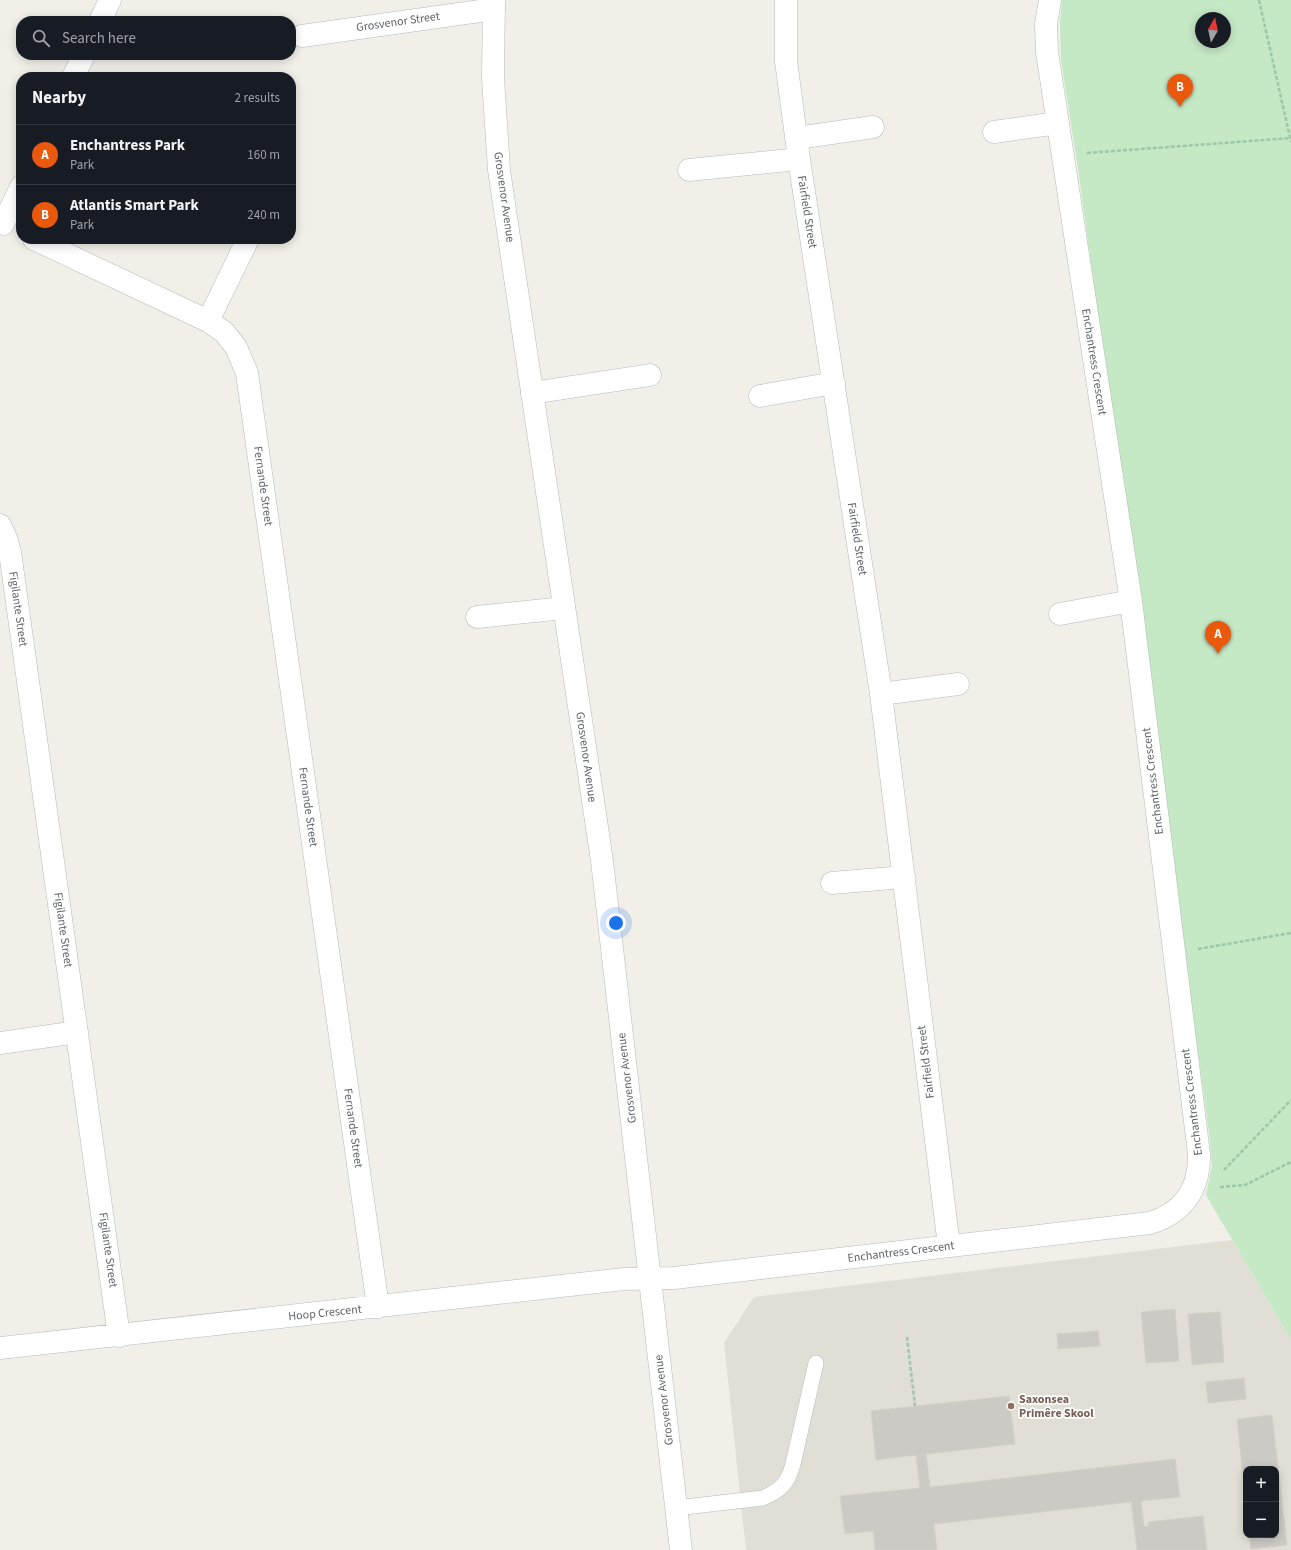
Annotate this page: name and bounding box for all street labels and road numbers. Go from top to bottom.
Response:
street label: Grosvenor Street [355,8,441,36]
street label: Grosvenor Avenue [489,151,519,243]
street label: Fairfield Street [793,174,821,250]
street label: Enchantress Crescent [1077,307,1111,417]
street label: Fernande Street [249,445,277,527]
street label: Fairfield Street [843,501,871,577]
street label: Figilante Street [4,570,32,648]
street label: Grosvenor Avenue [571,711,601,803]
street label: Enchantress Crescent [1138,727,1168,835]
street label: Fernande Street [294,766,322,848]
street label: Figilante Street [49,891,77,969]
street label: Fairfield Street [913,1025,939,1099]
street label: Grosvenor Avenue [613,1032,641,1124]
street label: Enchantress Crescent [1177,1048,1207,1156]
street label: Fernande Street [339,1087,367,1169]
street label: Figilante Street [94,1211,122,1289]
street label: Enchantress Crescent [847,1237,955,1267]
street label: Hoop Crescent [288,1301,362,1325]
street label: Grosvenor Avenue [650,1354,678,1446]

